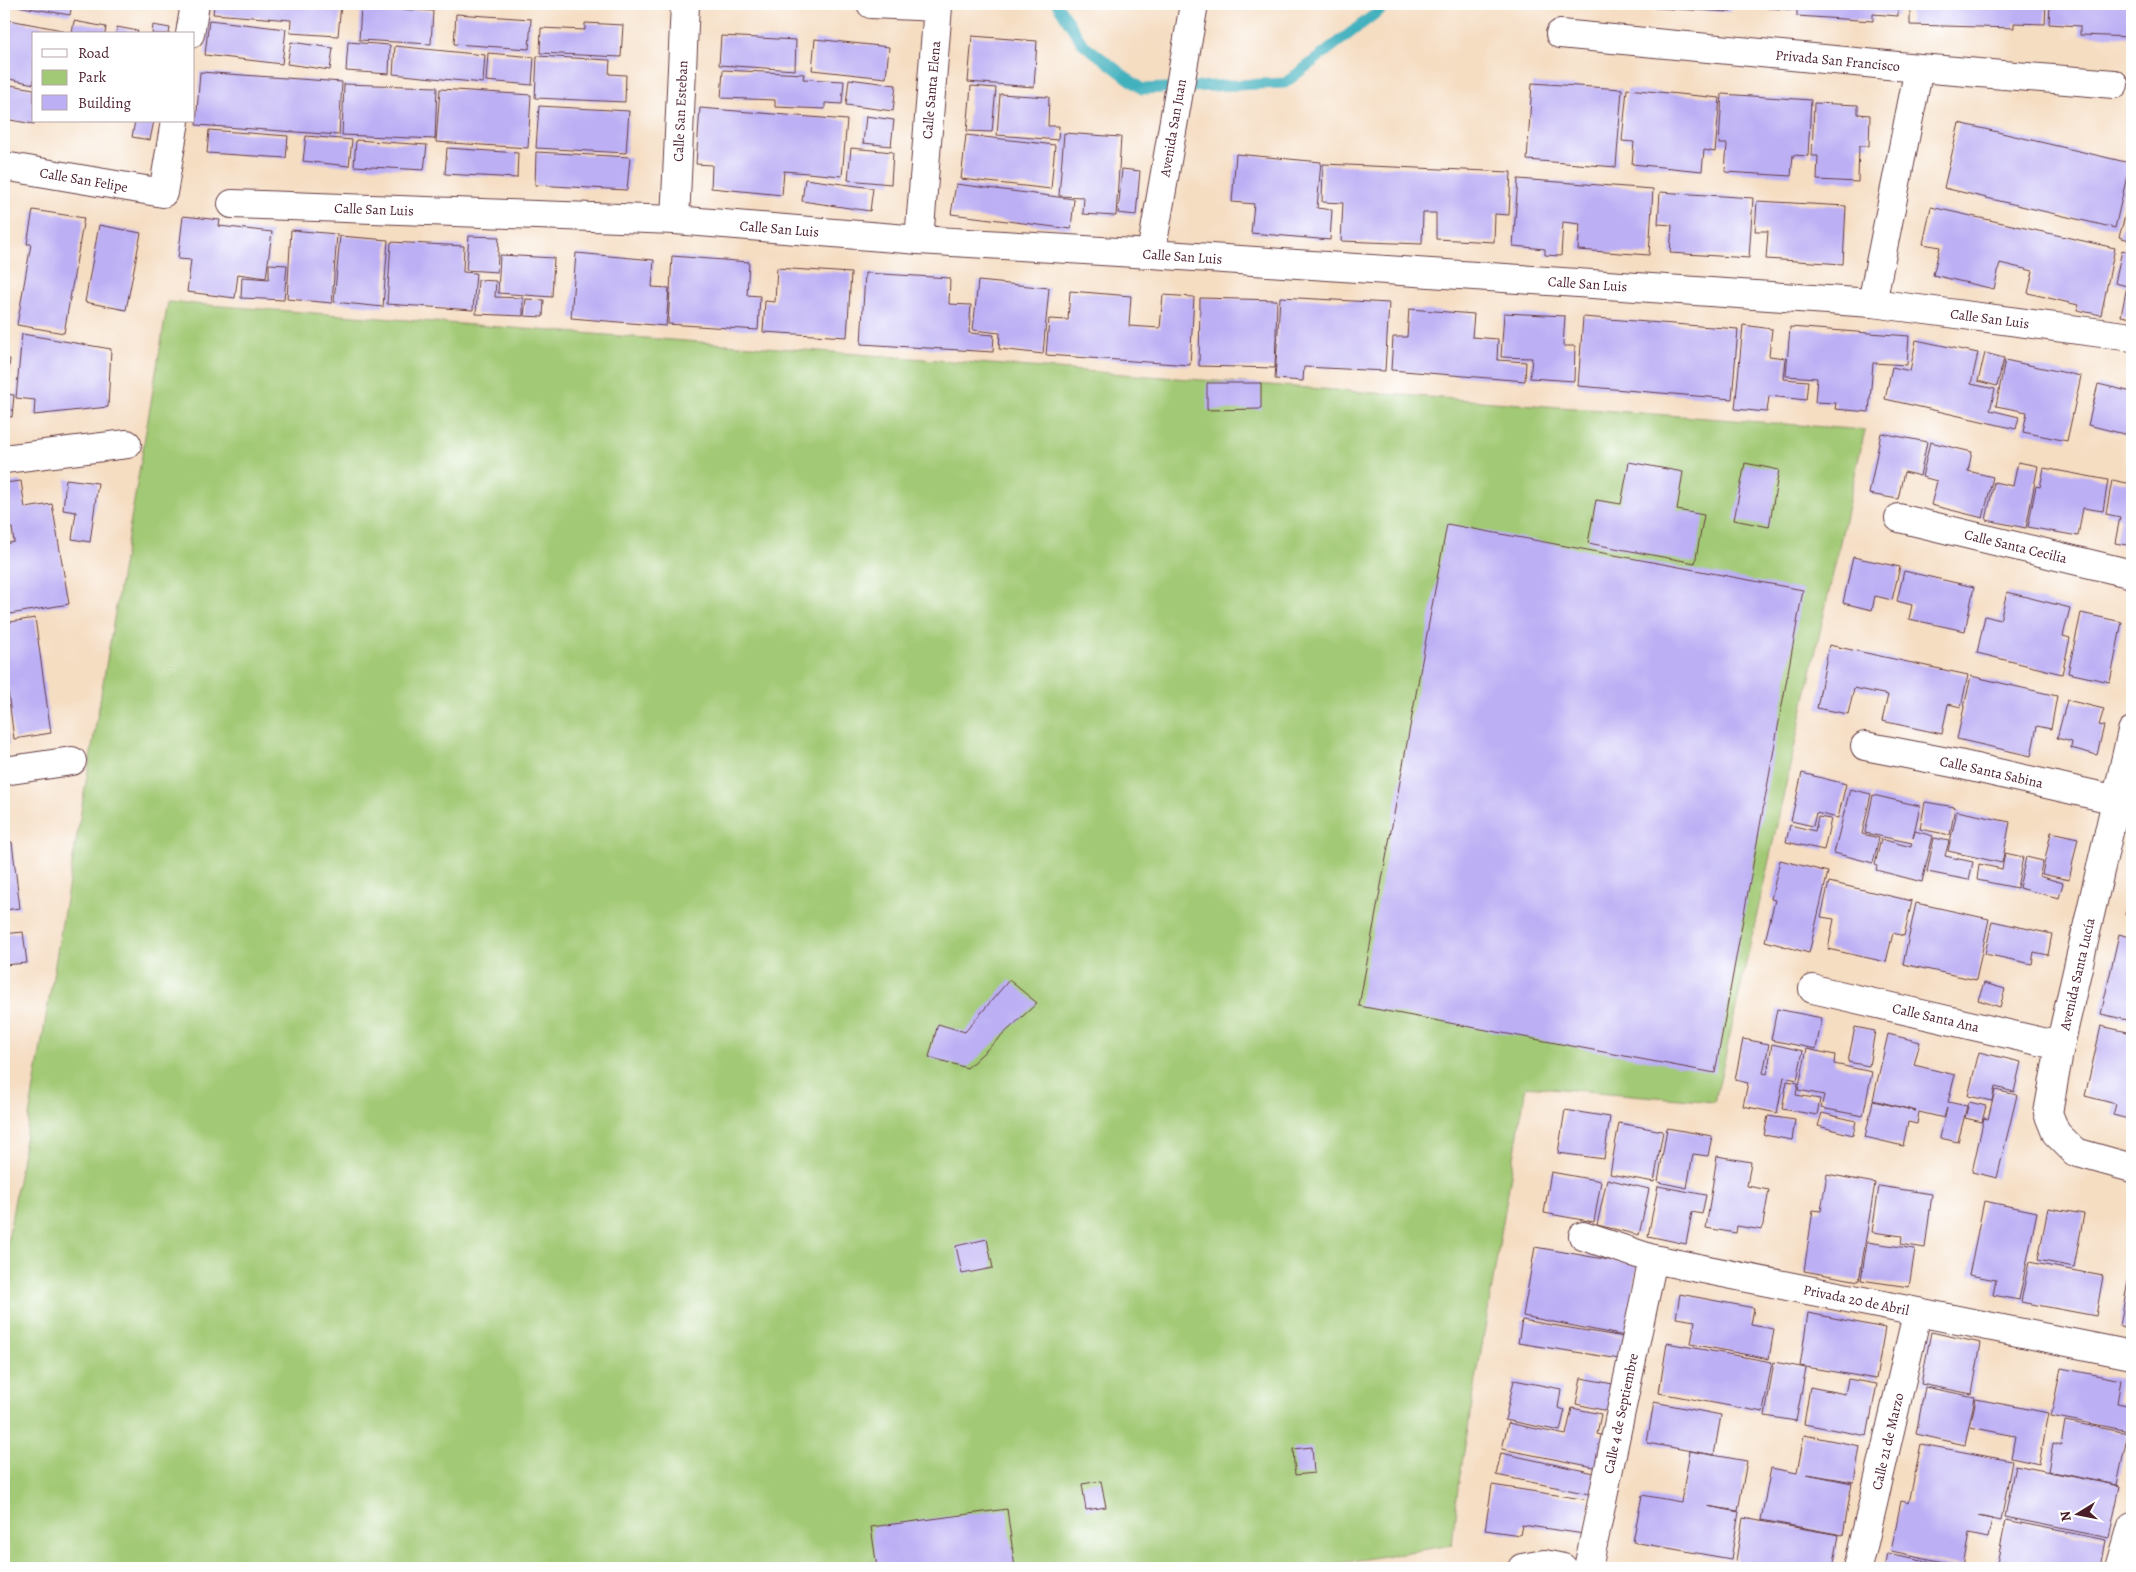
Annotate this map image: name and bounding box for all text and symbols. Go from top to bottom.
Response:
legend [32,32,195,122]
street label: Calle Santa Elena [918,40,945,140]
text: Road [78,43,110,63]
street label: Privada San Francisco [1775,45,1901,76]
street label: Calle San Esteban [669,60,692,162]
text: Park [78,67,107,87]
street label: Avenida San Juan [1155,77,1191,179]
text: Building [78,93,131,113]
street label: Calle San Felipe [38,163,129,197]
street label: Calle San Luis [334,199,414,221]
street label: Calle San Luis [739,216,820,242]
street label: Calle San Luis [1142,245,1223,269]
street label: Calle San Luis [1547,272,1628,296]
street label: Calle San Luis [1949,304,2030,333]
street label: Calle Santa Cecilia [1962,525,2069,568]
street label: Calle Santa Sabina [1938,752,2045,793]
street label: Avenida Santa Lucía [2055,916,2100,1033]
street label: Calle Santa Ana [1890,999,1981,1037]
street label: Privada 20 de Abril [1802,1280,1911,1320]
street label: Calle 4 de Septiembre [1599,1351,1643,1476]
street label: Calle 21 de Marzo [1867,1391,1908,1492]
north arrow [2054,1490,2104,1540]
text: N [2055,1509,2076,1523]

